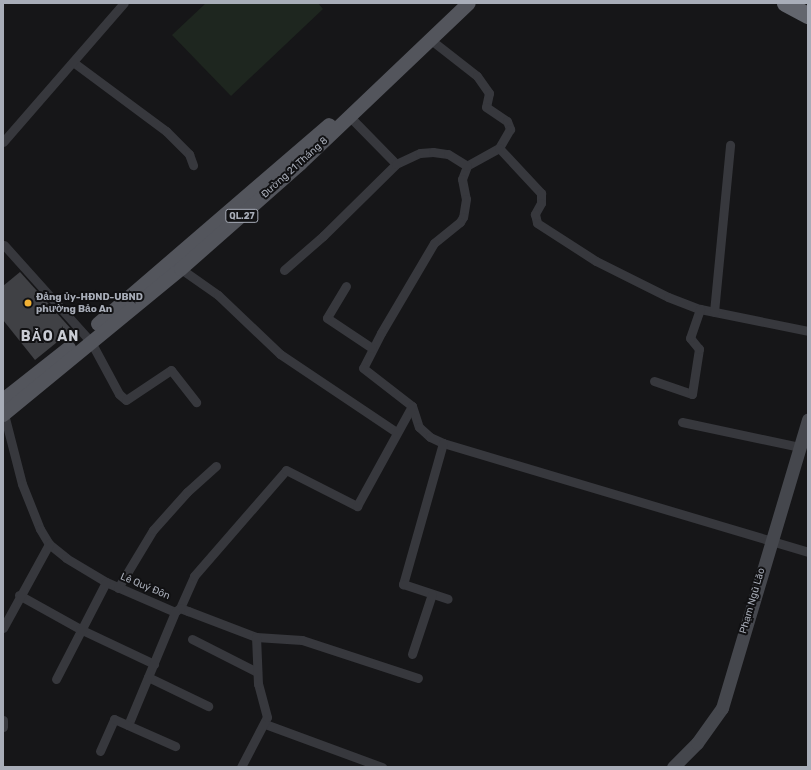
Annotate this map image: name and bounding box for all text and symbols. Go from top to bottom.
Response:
street label: Đường 21 Tháng 8 [259,135,331,201]
road number: QL.27 [225,209,259,223]
place label: Đảng ủy-HĐND-UBND phường Bảo An [36,291,143,314]
marker: Đảng ủy-HĐND-UBND phường Bảo An [23,298,33,308]
district label: BẢO AN [20,329,80,345]
street label: Phạm Ngũ Lão [738,567,768,635]
street label: Lê Quý Đôn [118,571,172,603]

